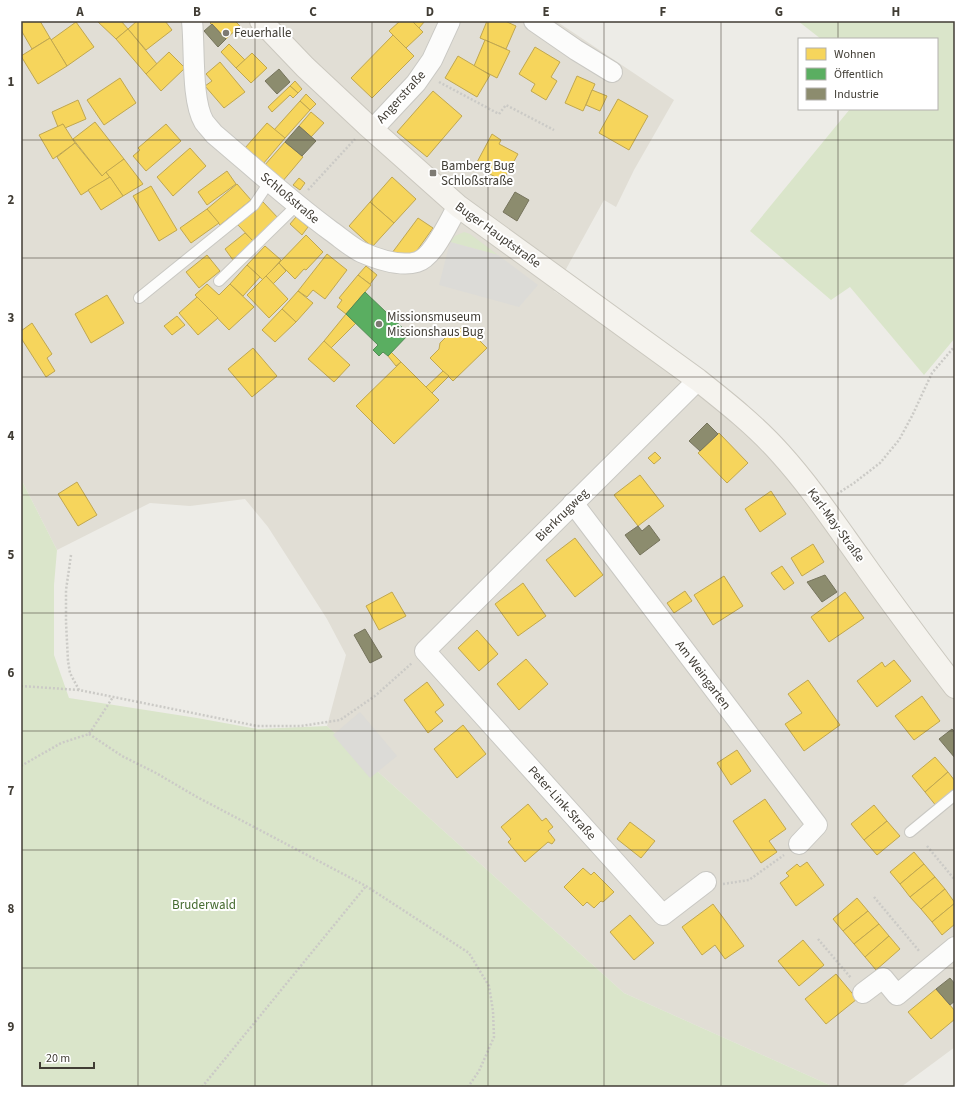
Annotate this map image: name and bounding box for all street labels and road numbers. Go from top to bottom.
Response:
street label: Angerstraße [372,67,430,127]
street label: Schloßstraße [257,168,323,228]
street label: Buger Hauptstraße [451,198,545,272]
street label: Bierkrugweg [531,484,593,546]
street label: Karl-May-Straße [803,484,869,566]
street label: Am Weingarten [671,637,735,713]
street label: Peter-Link-Straße [524,762,600,844]

